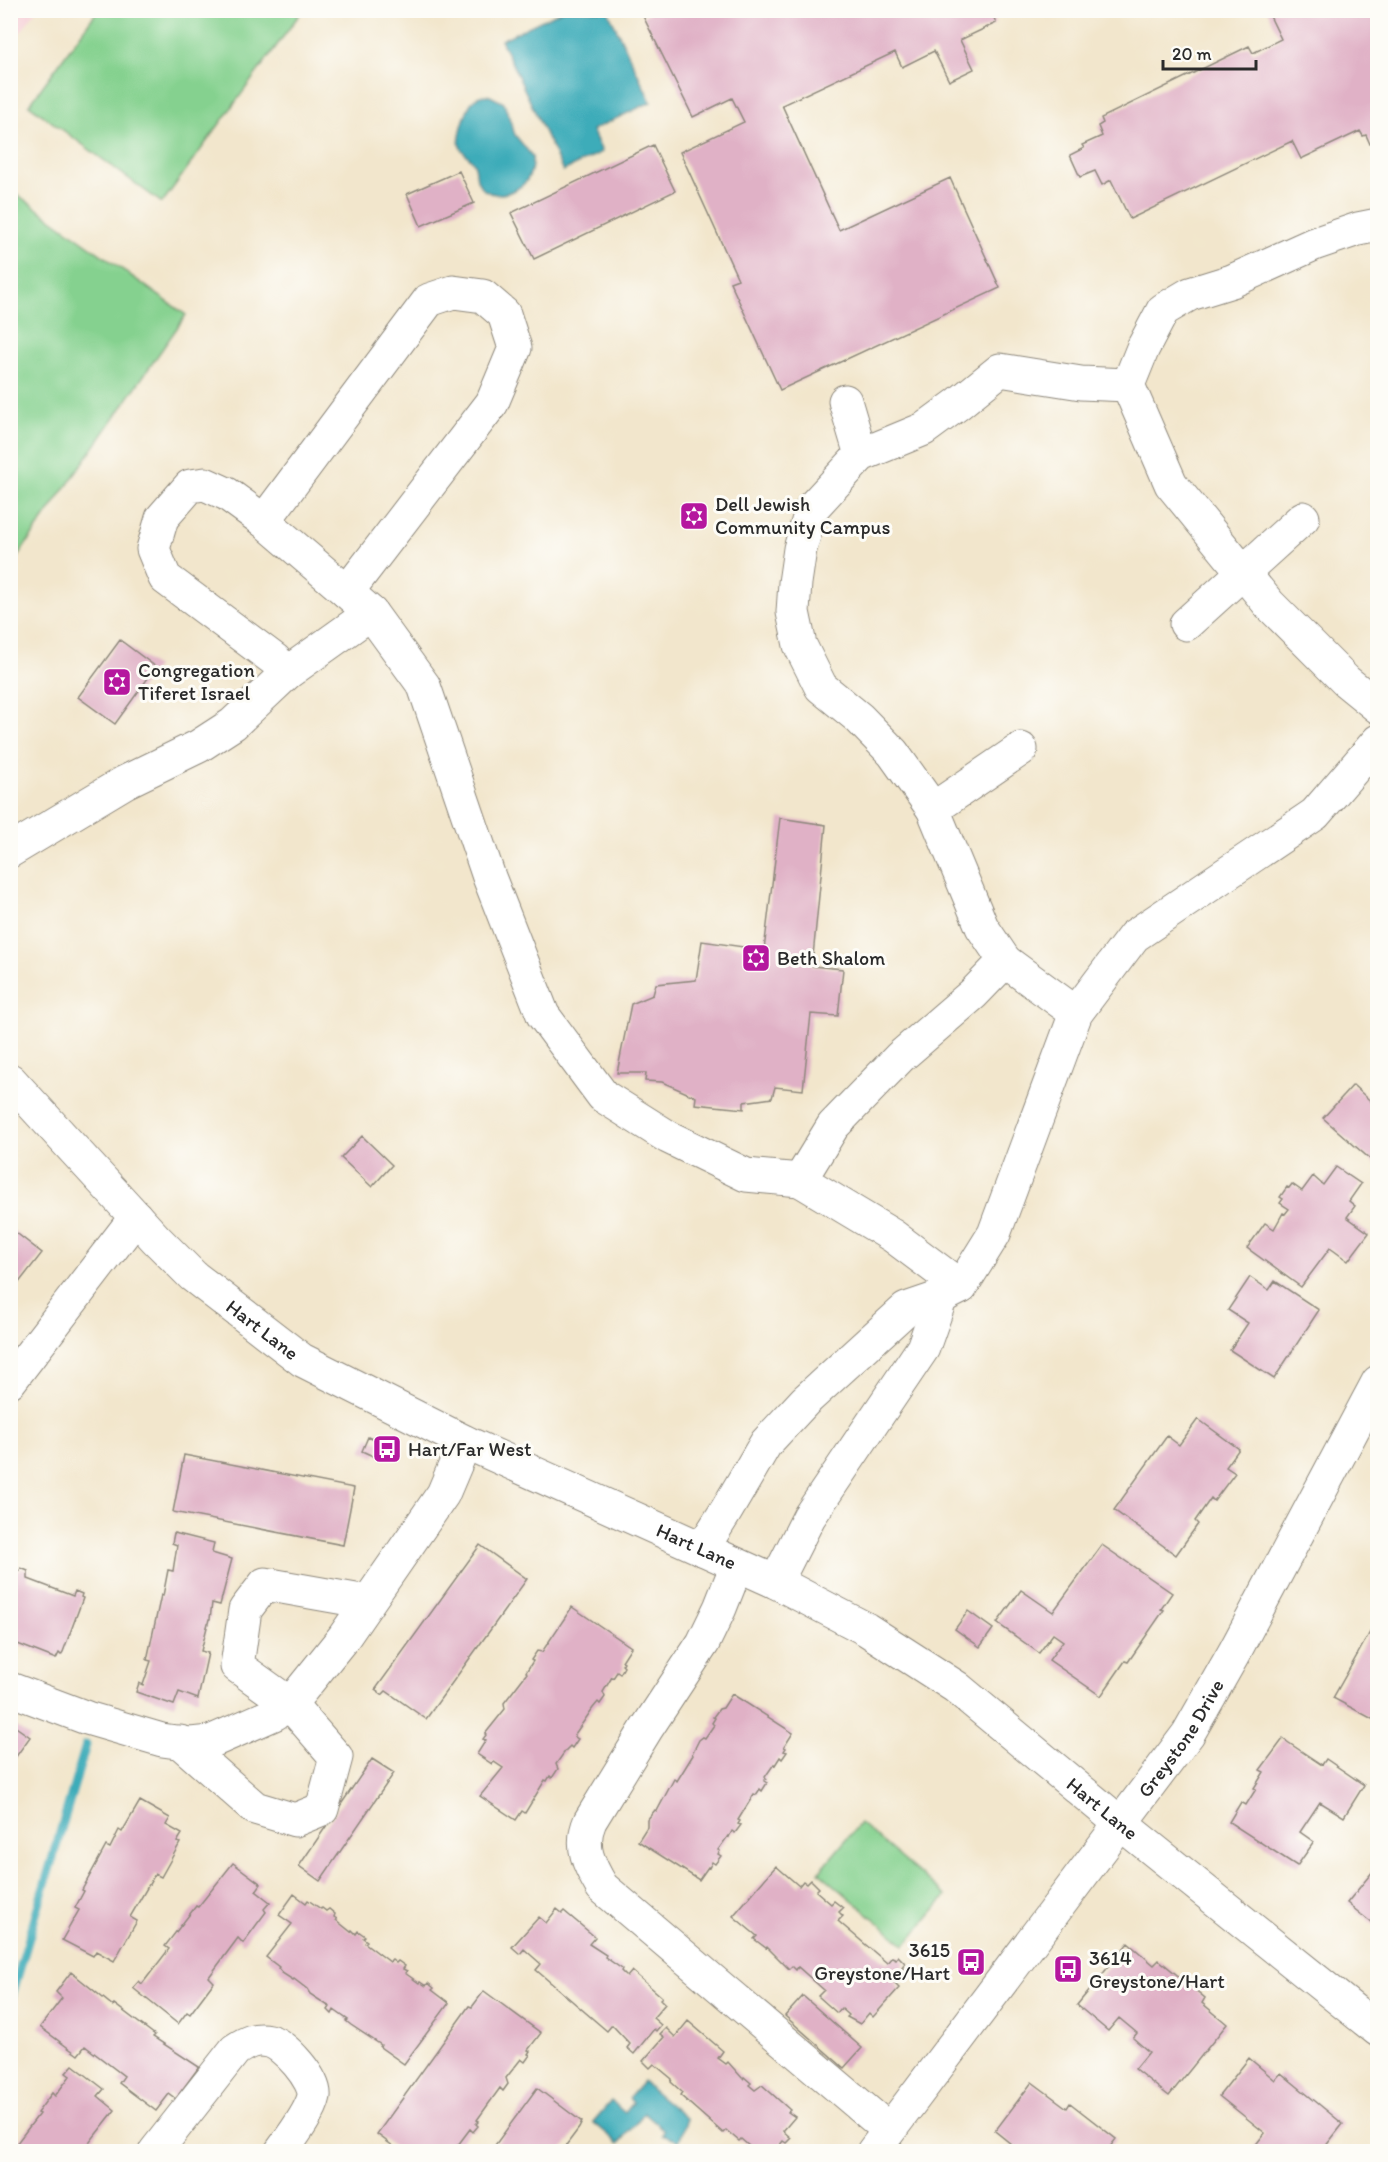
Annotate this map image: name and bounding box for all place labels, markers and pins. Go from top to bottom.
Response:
place label: Dell Jewish Community Campus [715,492,890,539]
synagogue icon: Dell Jewish Community Campus [678,500,710,532]
place label: Congregation Tiferet Israel [138,658,255,705]
synagogue icon: Congregation Tiferet Israel [101,666,133,698]
synagogue icon: Beth Shalom [740,942,772,974]
place label: Beth Shalom [777,946,885,970]
bus stop icon: Hart/Far West [371,1433,403,1465]
place label: Hart/Far West [408,1437,532,1461]
place label: 3615 Greystone/Hart [814,1938,951,1985]
bus stop icon: 3615 Greystone/Hart [955,1946,987,1978]
place label: 3614 Greystone/Hart [1089,1946,1225,1993]
bus stop icon: 3614 Greystone/Hart [1052,1953,1084,1985]

